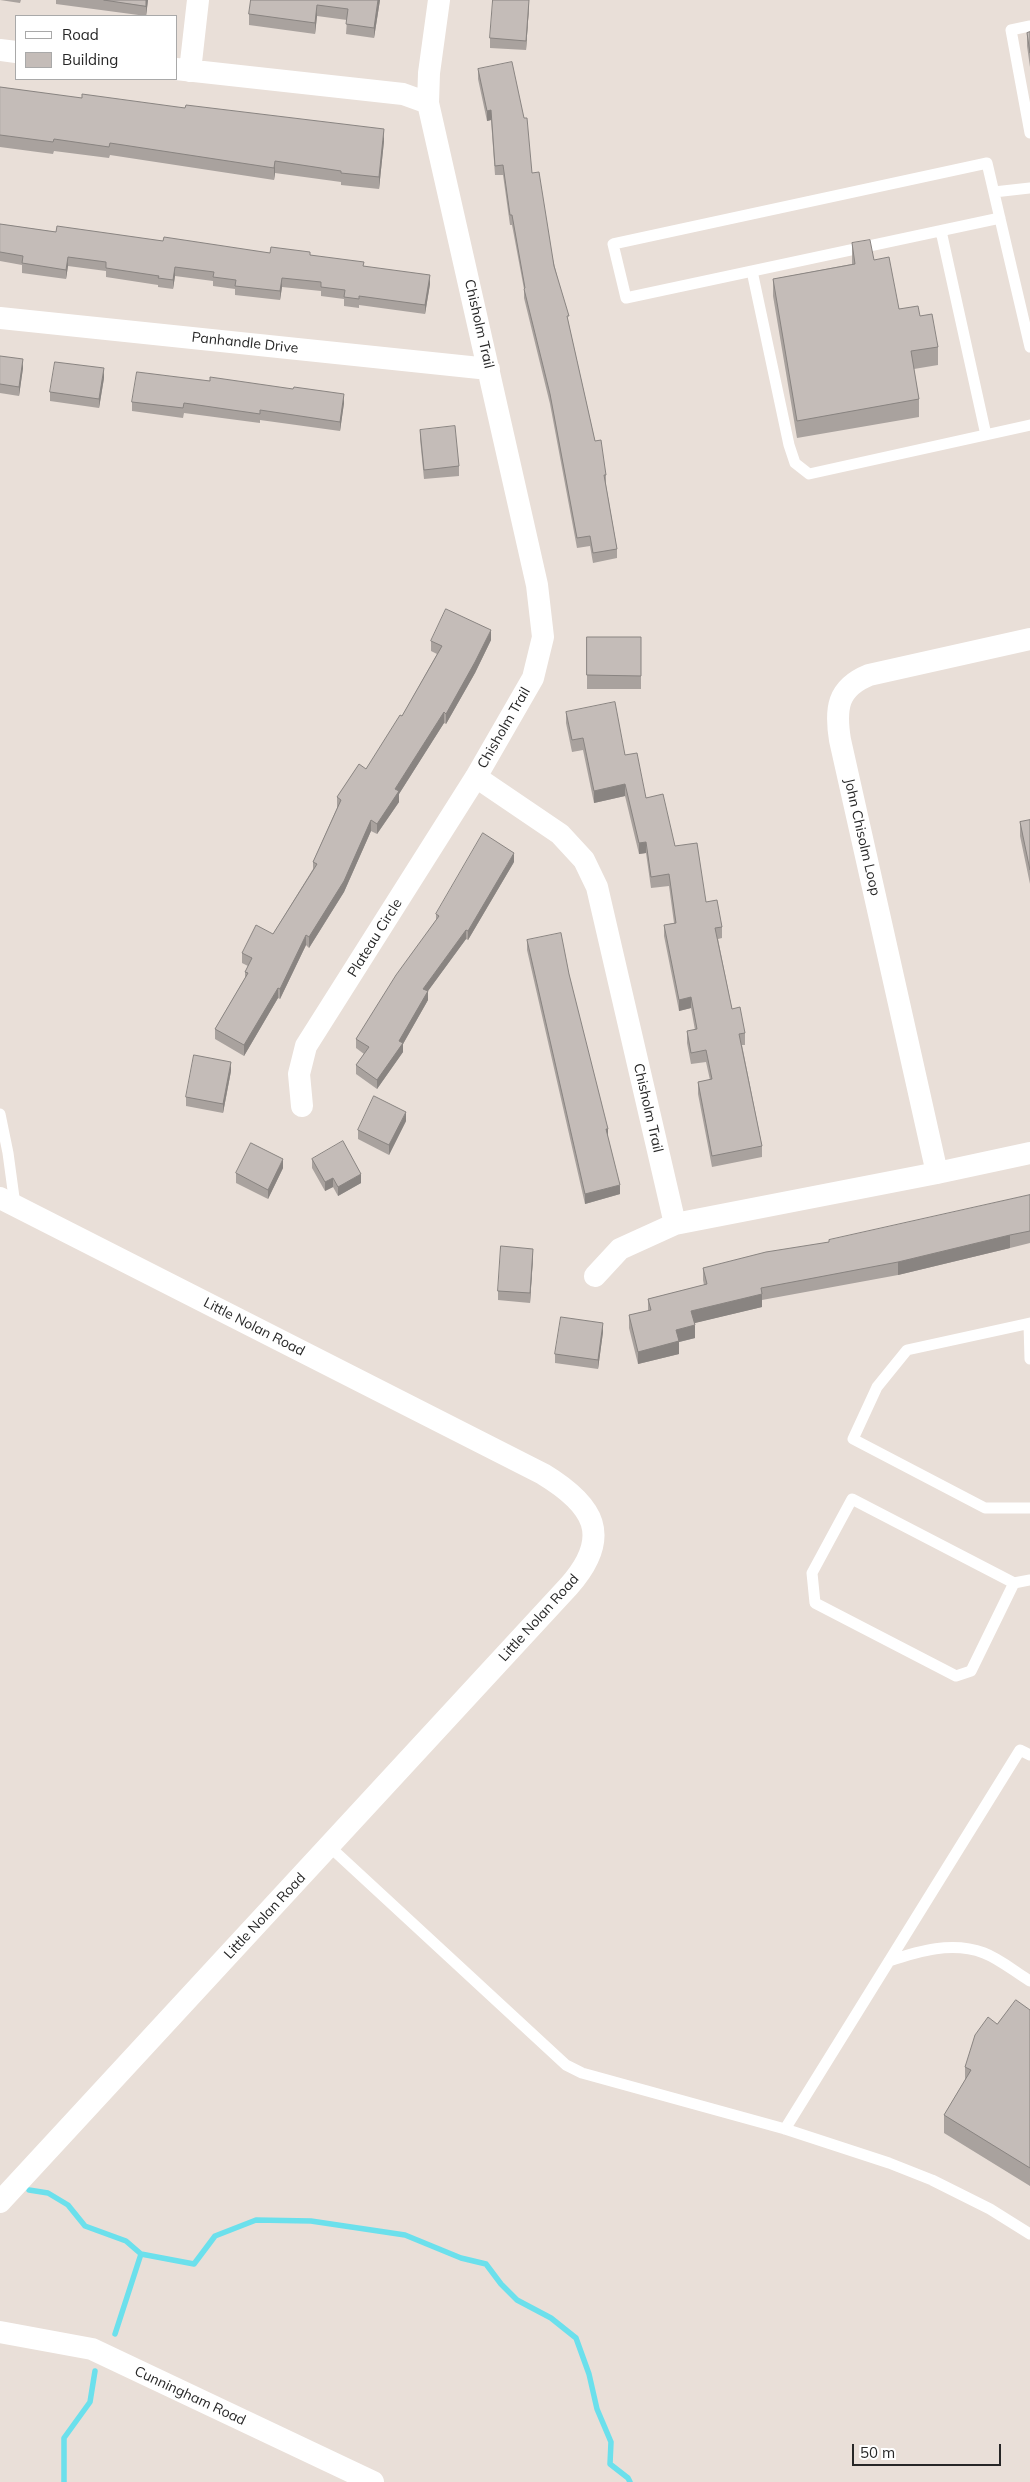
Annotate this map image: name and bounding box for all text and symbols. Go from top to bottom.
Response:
legend [15,15,178,80]
text: Road [62,25,99,44]
text: Building [62,50,118,69]
street label: Chisholm Trail [461,278,497,370]
street label: Panhandle Drive [191,329,299,357]
street label: Chisholm Trail [474,684,534,772]
street label: John Chisolm Loop [840,777,884,897]
street label: Plateau Circle [344,896,406,980]
street label: Chisholm Trail [630,1062,666,1154]
street label: Little Nolan Road [200,1294,308,1360]
street label: Little Nolan Road [495,1571,583,1665]
street label: Little Nolan Road [221,1869,309,1963]
street label: Cunningham Road [132,2363,248,2429]
scale bar [855,2434,1004,2466]
text: 50 m [860,2443,895,2462]

